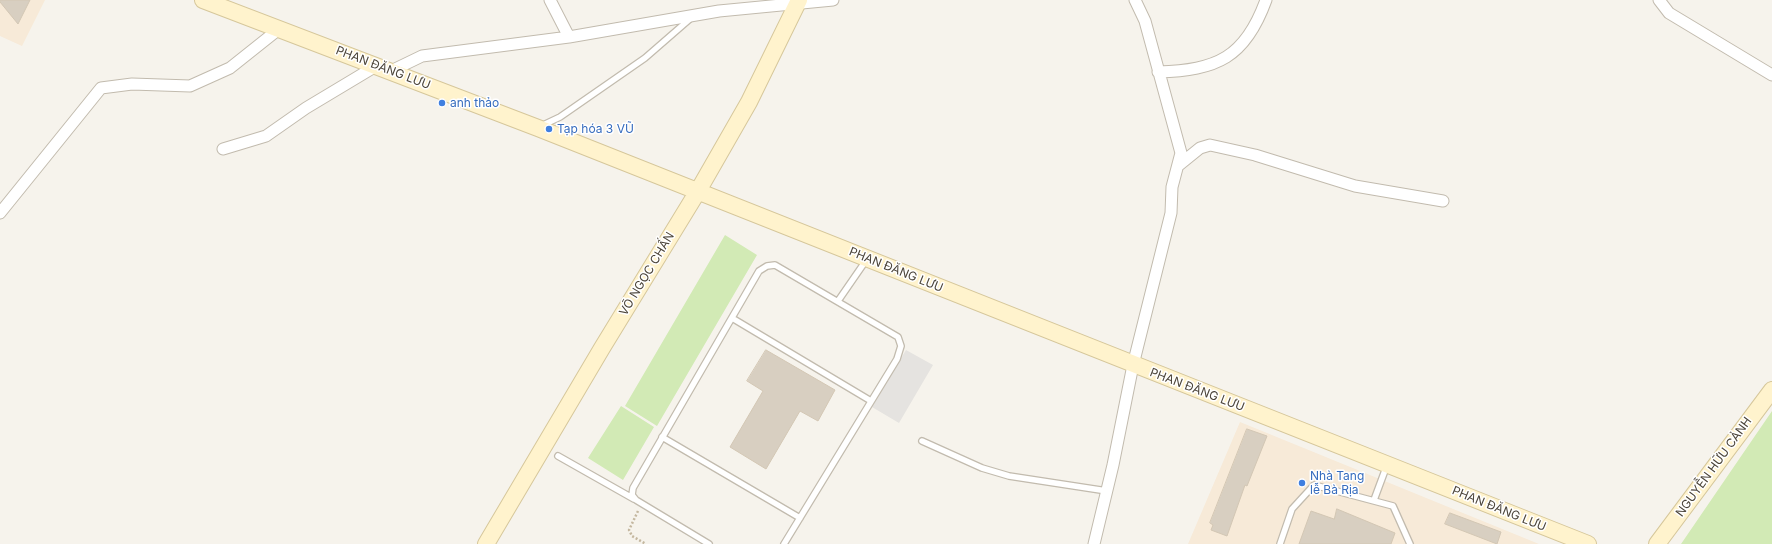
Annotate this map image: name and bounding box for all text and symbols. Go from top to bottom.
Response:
street label: PHAN ĐĂNG LƯU [334,43,432,93]
place label: anh thảo [450,96,499,110]
marker: anh thảo [437,98,447,108]
place label: Tạp hóa 3 VŨ [557,122,634,136]
marker: Tạp hóa 3 VŨ [544,124,554,134]
street label: VÕ NGỌC CHẤN [616,230,678,318]
street label: PHAN ĐĂNG LƯU [847,245,945,295]
street label: PHAN ĐĂNG LƯU [1148,365,1246,415]
street label: NGUYỄN HỮU CẢNH [1673,414,1755,520]
place label: Nhà Tang lễ Bà Rịa [1310,469,1364,497]
marker: Nhà Tang lễ Bà Rịa [1297,478,1307,488]
street label: PHAN ĐĂNG LƯU [1450,484,1548,534]

